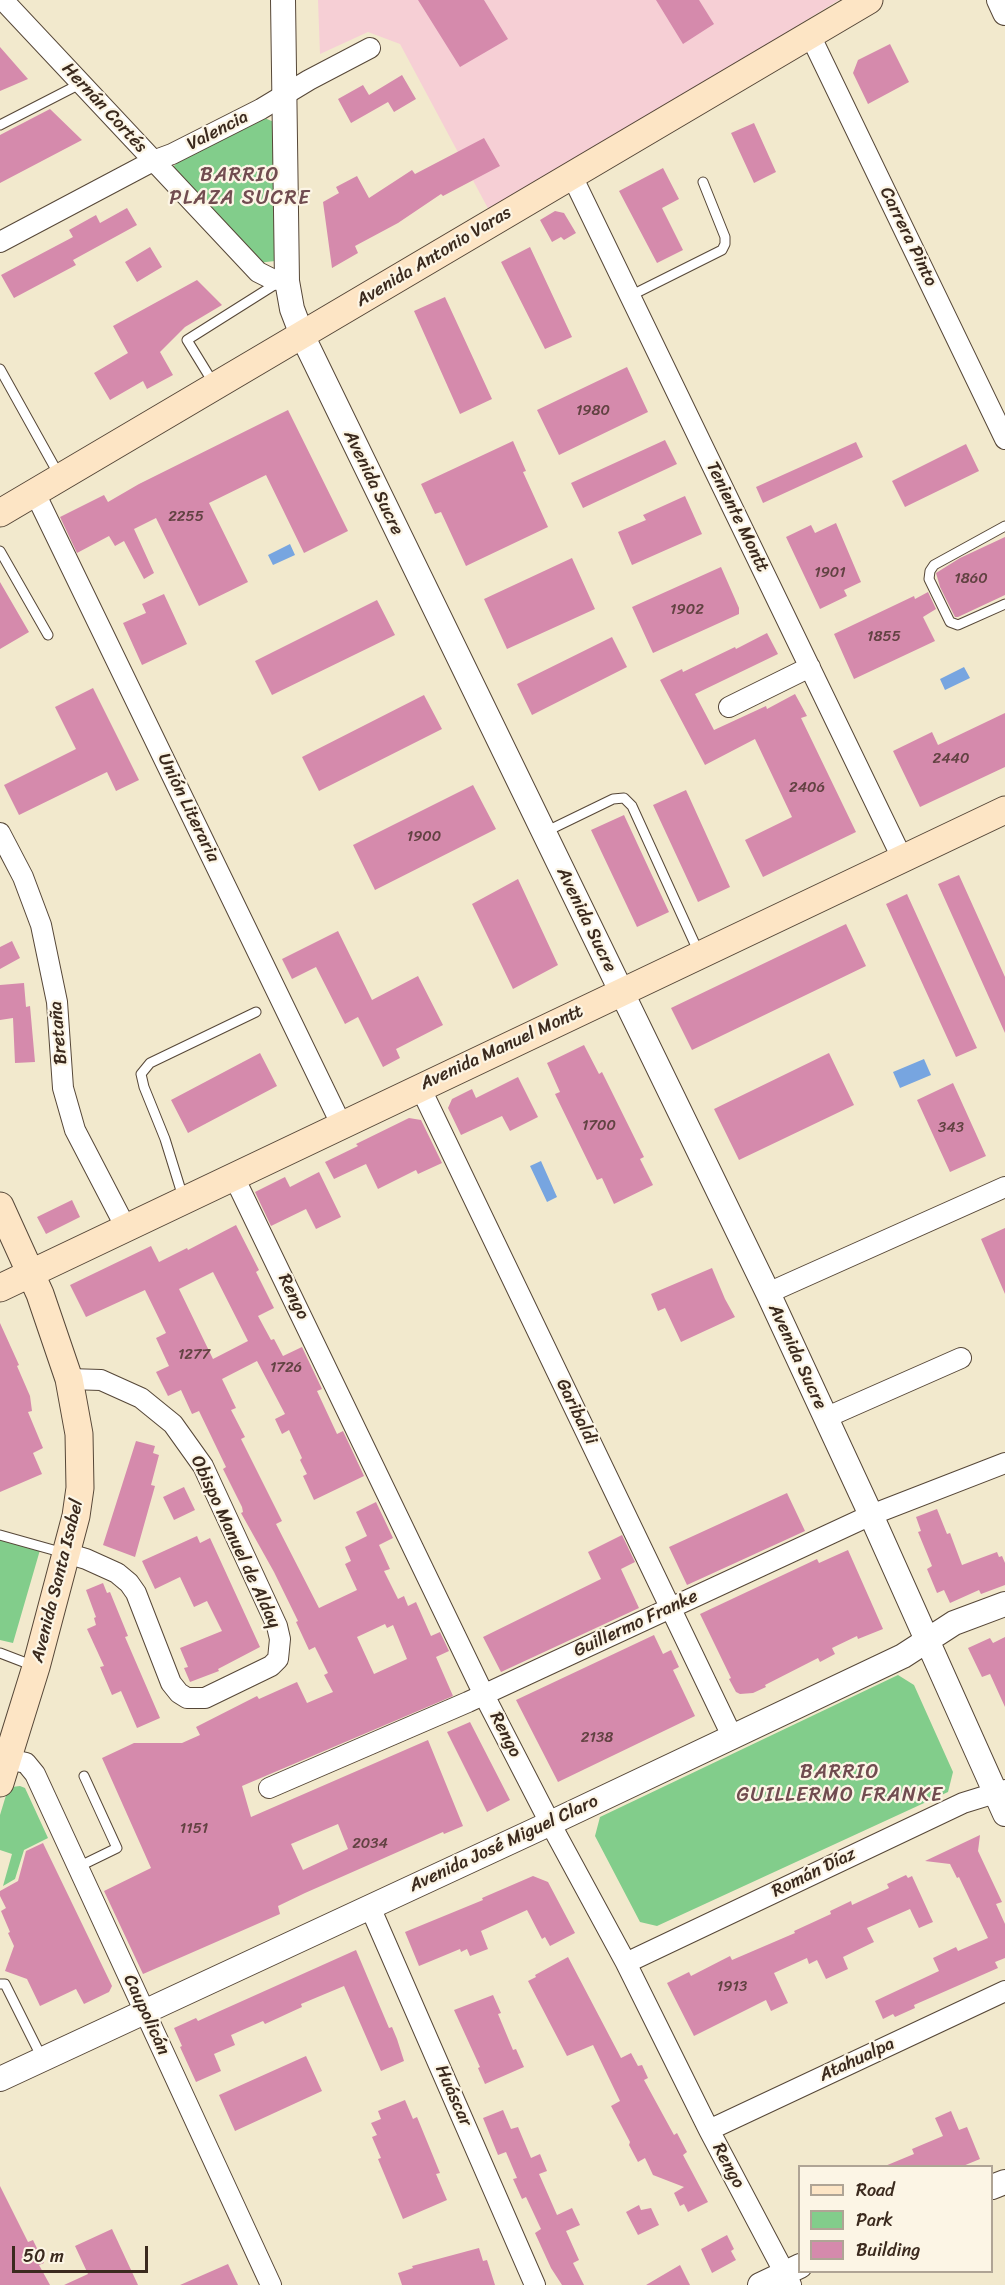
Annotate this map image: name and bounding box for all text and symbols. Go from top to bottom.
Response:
street label: Hernán Cortés [57,59,151,157]
street label: Valencia [184,107,252,155]
district label: BARRIO PLAZA SUCRE [169,164,311,211]
street label: Carrera Pinto [875,184,941,290]
street label: Avenida Antonio Varas [352,202,516,312]
house number: 1980 [576,402,610,420]
street label: Avenida Sucre [338,427,408,539]
street label: Teniente Montt [701,458,773,576]
house number: 2255 [168,508,204,526]
house number: 1901 [814,564,846,582]
house number: 1860 [954,570,988,588]
house number: 1902 [670,601,704,619]
house number: 1855 [867,628,901,646]
street label: Unión Literaria [152,750,224,866]
house number: 2440 [933,750,969,768]
house number: 2406 [789,779,825,797]
house number: 1900 [407,828,441,846]
street label: Avenida Sucre [551,864,621,976]
street label: Bretaña [45,1000,73,1066]
street label: Avenida Manuel Montt [417,1001,587,1095]
house number: 1700 [582,1117,616,1135]
house number: 343 [938,1119,964,1137]
street label: Rengo [273,1271,313,1323]
street label: Avenida Sucre [763,1301,831,1413]
house number: 1277 [178,1346,210,1364]
house number: 1726 [270,1359,302,1377]
street label: Garibaldi [551,1375,601,1449]
street label: Obispo Manuel de Alday [186,1452,284,1632]
street label: Avenida Santa Isabel [27,1497,89,1665]
street label: Guillermo Franke [570,1586,702,1662]
street label: Rengo [484,1709,526,1761]
house number: 2138 [581,1729,613,1747]
district label: BARRIO GUILLERMO FRANKE [737,1761,943,1808]
street label: Avenida José Miguel Claro [406,1791,602,1897]
house number: 1151 [180,1820,208,1838]
house number: 2034 [352,1835,388,1853]
street label: Román Díaz [769,1843,859,1903]
street label: Caupolicán [118,1971,174,2059]
house number: 1913 [717,1978,747,1996]
street label: Atahualpa [816,2033,898,2087]
street label: Huáscar [430,2062,476,2130]
street label: Rengo [707,2140,749,2192]
legend [798,2165,993,2273]
text: Road [856,2174,895,2206]
text: Park [856,2204,893,2236]
scale bar [15,2234,152,2272]
text: Building [856,2234,920,2266]
text: 50 m [23,2240,64,2272]

